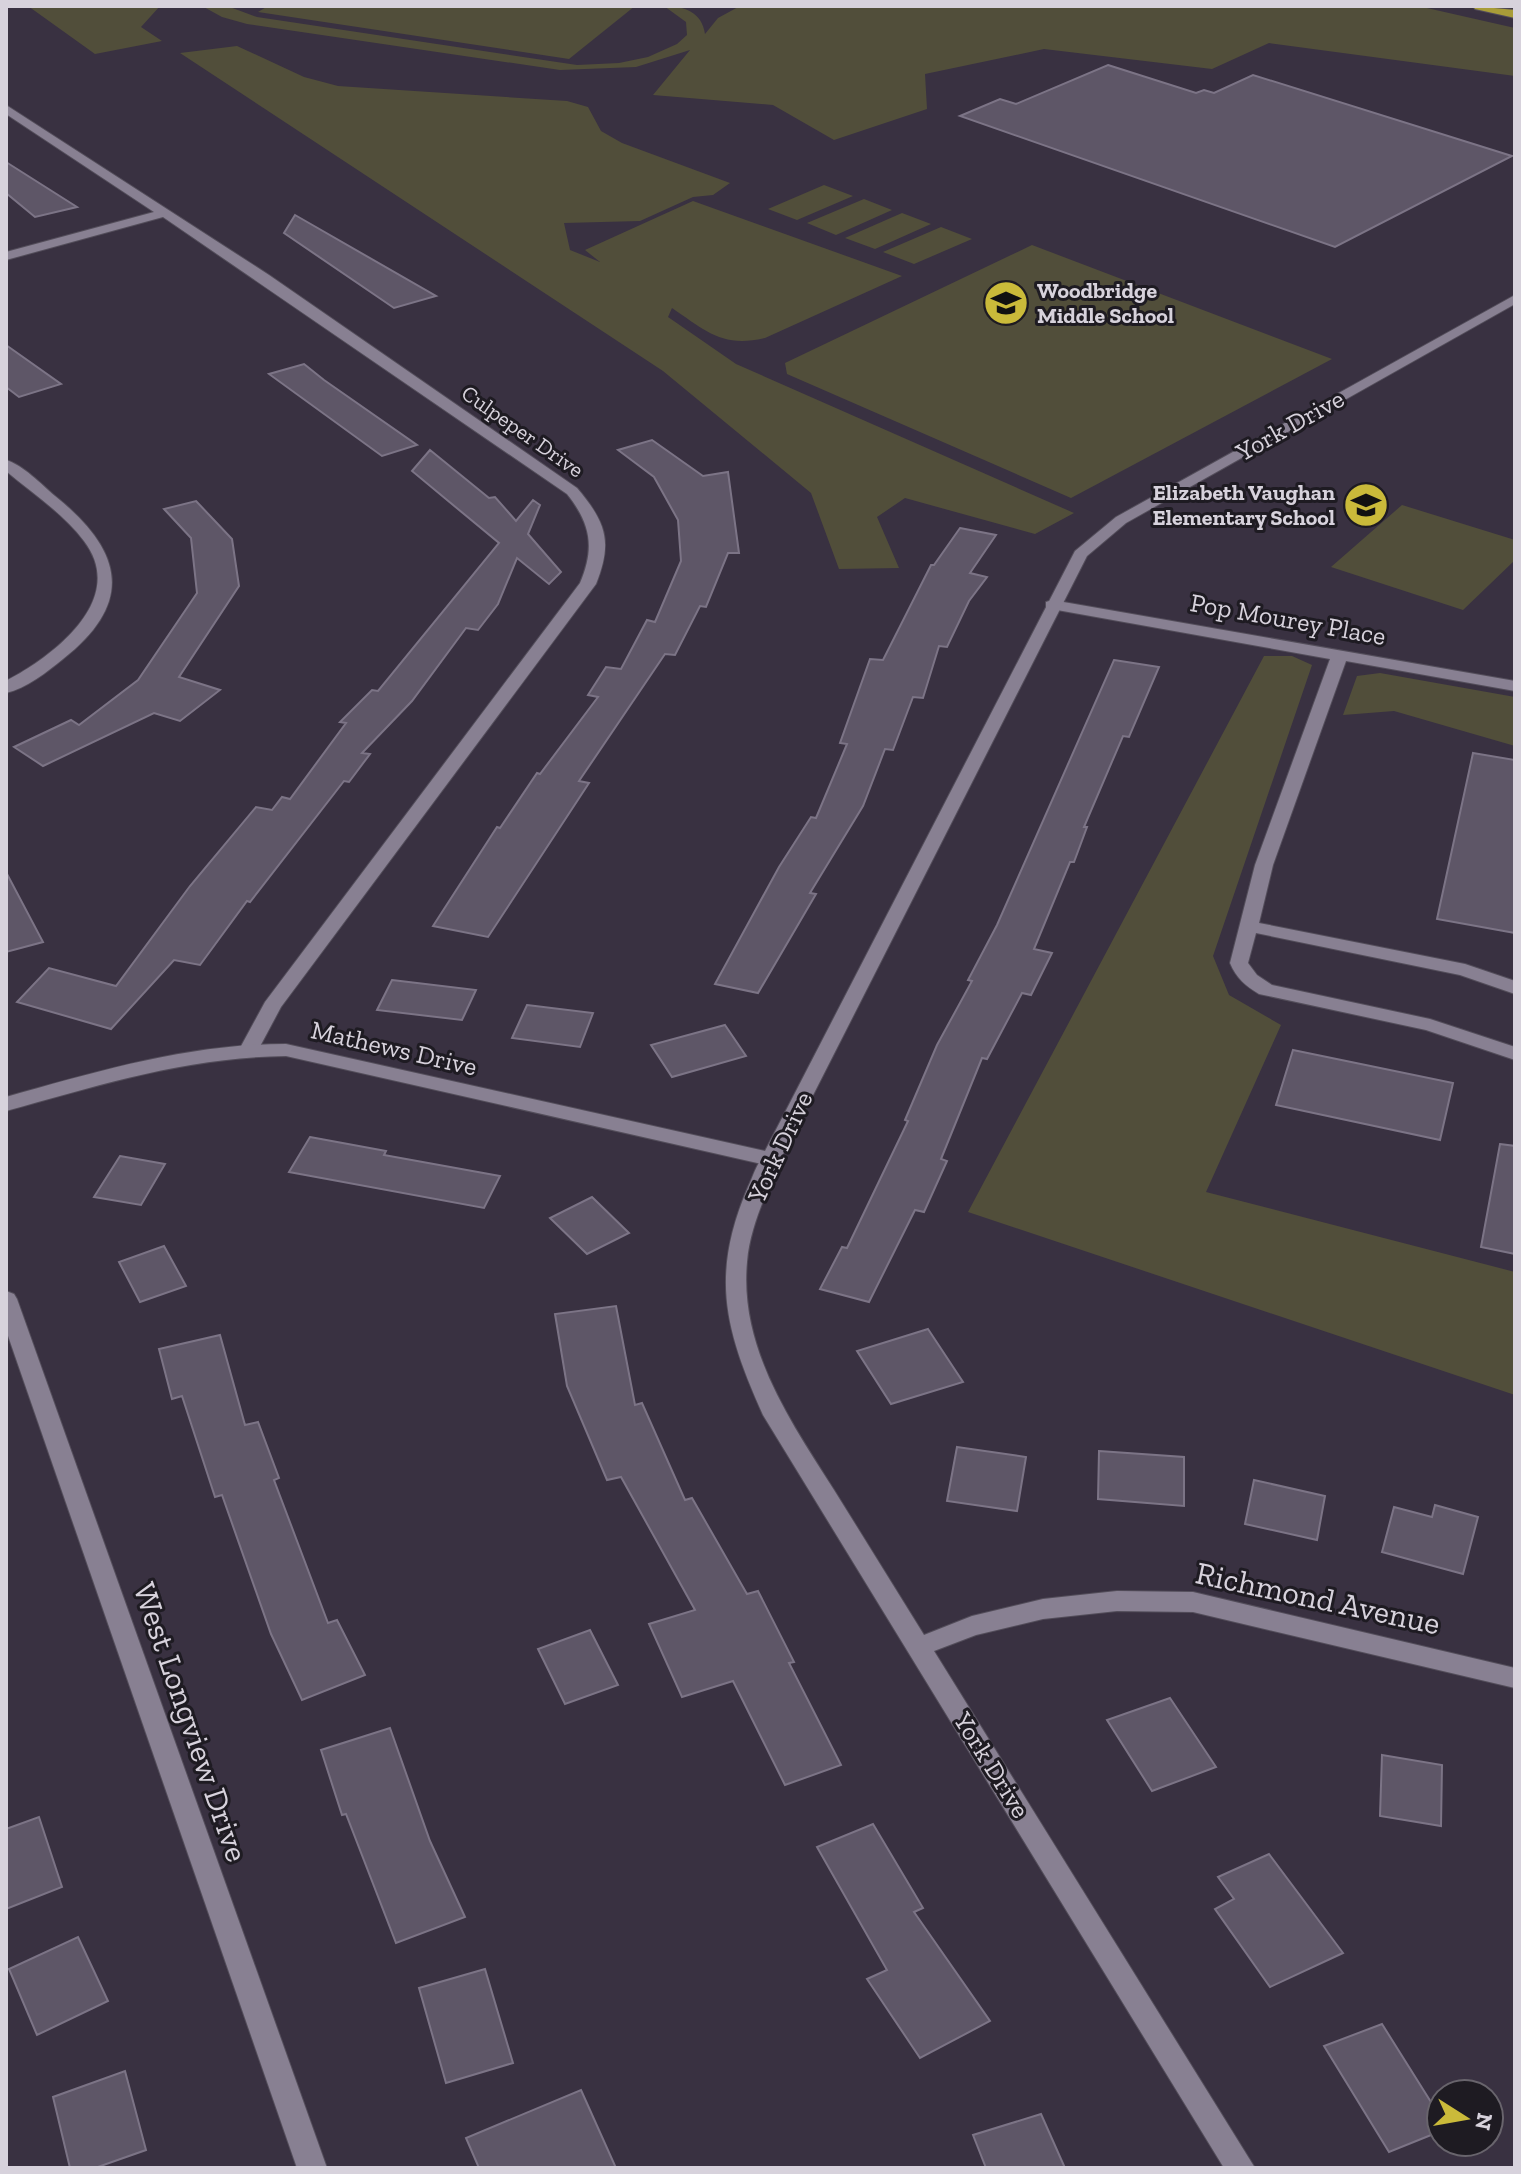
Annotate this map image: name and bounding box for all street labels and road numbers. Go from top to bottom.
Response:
street label: Culpeper Drive [456,379,589,483]
street label: York Drive [1229,382,1350,468]
street label: Pop Mourey Place [1188,586,1388,652]
street label: Mathews Drive [308,1013,480,1083]
street label: York Drive [740,1086,820,1208]
street label: Richmond Avenue [1192,1554,1444,1642]
street label: West Longview Drive [125,1577,257,1867]
street label: York Drive [946,1705,1037,1824]

